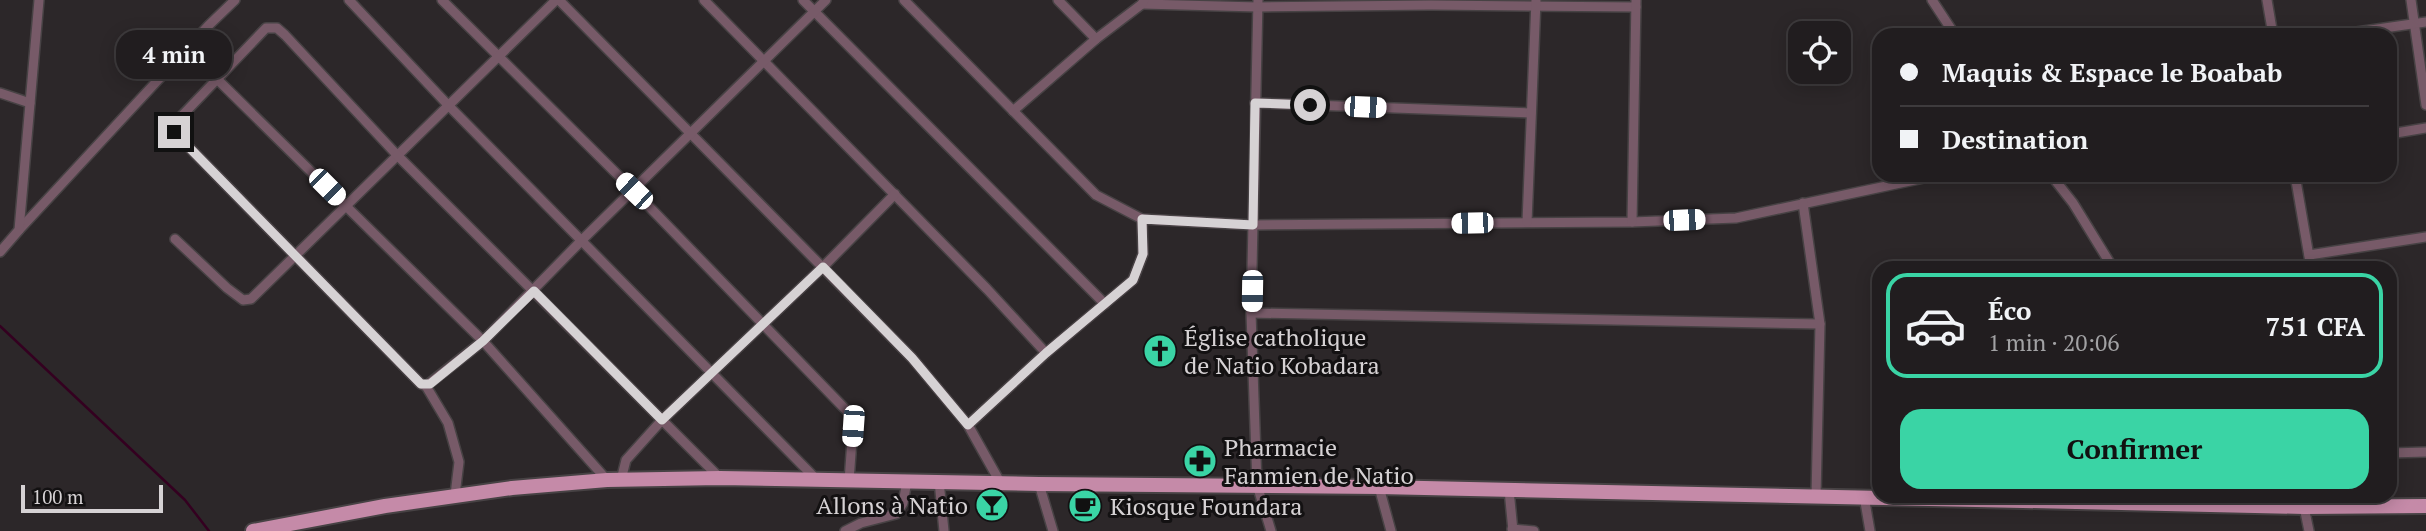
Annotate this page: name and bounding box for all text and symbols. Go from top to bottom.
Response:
map controls [1788,21,1851,84]
button: locate [1788,21,1851,84]
callout: 4 min [116,31,232,80]
text: 4 min [143,39,205,70]
text: Maquis & Espace le Boabab [1942,55,2282,89]
route start [1294,89,1326,121]
car [1344,96,1387,118]
route end [158,116,190,148]
text: Destination [1942,122,2088,156]
car [305,165,350,209]
car [612,169,657,213]
car [1663,209,1706,231]
car [1451,212,1494,234]
car [1242,270,1263,312]
text: Éco [1988,293,2031,327]
icon: car [1904,294,1967,357]
text: 751 CFA [2266,309,2365,343]
place label: Église catholique de Natio Kobadara [1184,321,1380,381]
text: 1 min · 20:06 [1988,327,2120,358]
church icon: Église catholique de Natio Kobadara [1141,332,1179,370]
car [842,404,865,448]
button: Confirmer [1900,409,2369,489]
place label: Pharmacie Fanmien de Natio [1224,431,1414,491]
pharmacy icon: Pharmacie Fanmien de Natio [1181,442,1219,480]
scale bar [21,482,163,514]
text: 100 m [32,484,83,509]
bar icon: Allons à Natio [973,486,1011,524]
cafe icon: Kiosque Foundara [1066,487,1104,525]
place label: Allons à Natio [816,489,968,521]
place label: Kiosque Foundara [1110,490,1302,522]

